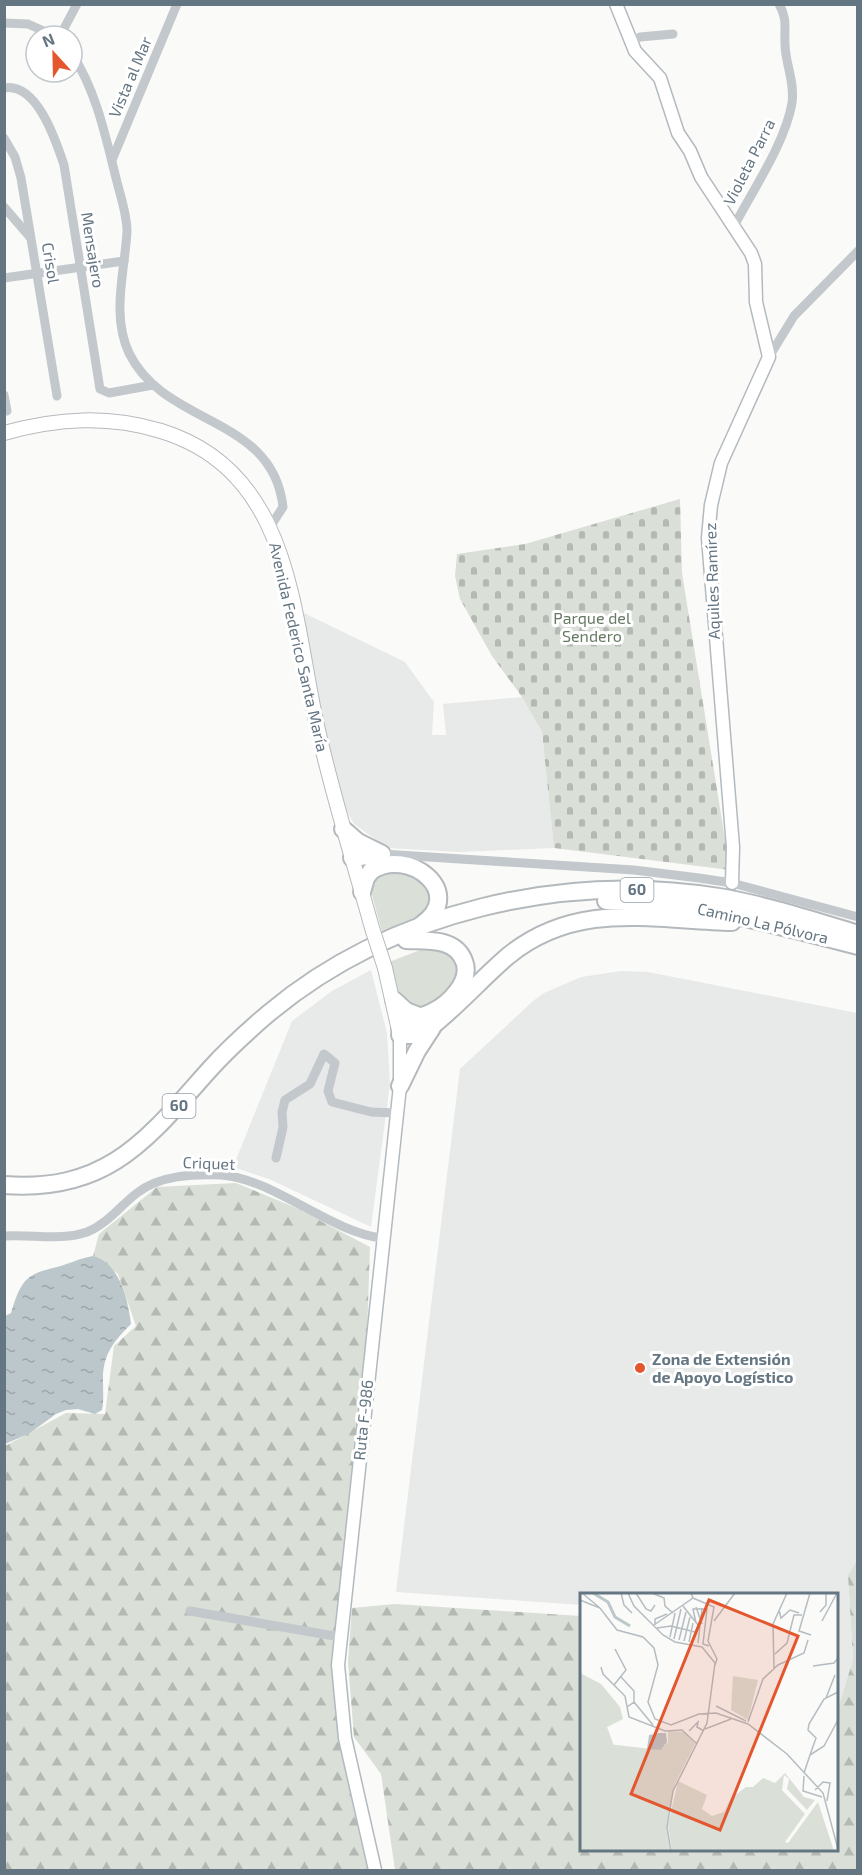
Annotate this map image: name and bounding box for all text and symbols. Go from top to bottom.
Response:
north arrow [24,24,84,84]
text: N [39,29,57,51]
street label: Vista al Mar [104,33,155,120]
street label: Violeta Parra [719,115,778,208]
street label: Mensajero [77,211,109,289]
street label: Crisol [39,241,64,285]
street label: Aquiles Ramírez [700,522,723,640]
street label: Avenida Federico Santa María [266,540,333,753]
park label: Parque del Sendero [553,608,631,645]
road number: 60 [620,878,654,902]
street label: Camino La Pólvora [696,898,830,947]
road number: 60 [162,1094,195,1118]
street label: Criquet [182,1152,236,1173]
place label: Zona de Extensión de Apoyo Logístico [652,1349,794,1387]
marker: Zona de Extensión de Apoyo Logístico [633,1361,647,1375]
street label: Ruta F-986 [349,1379,376,1461]
inset map [580,1593,838,1851]

